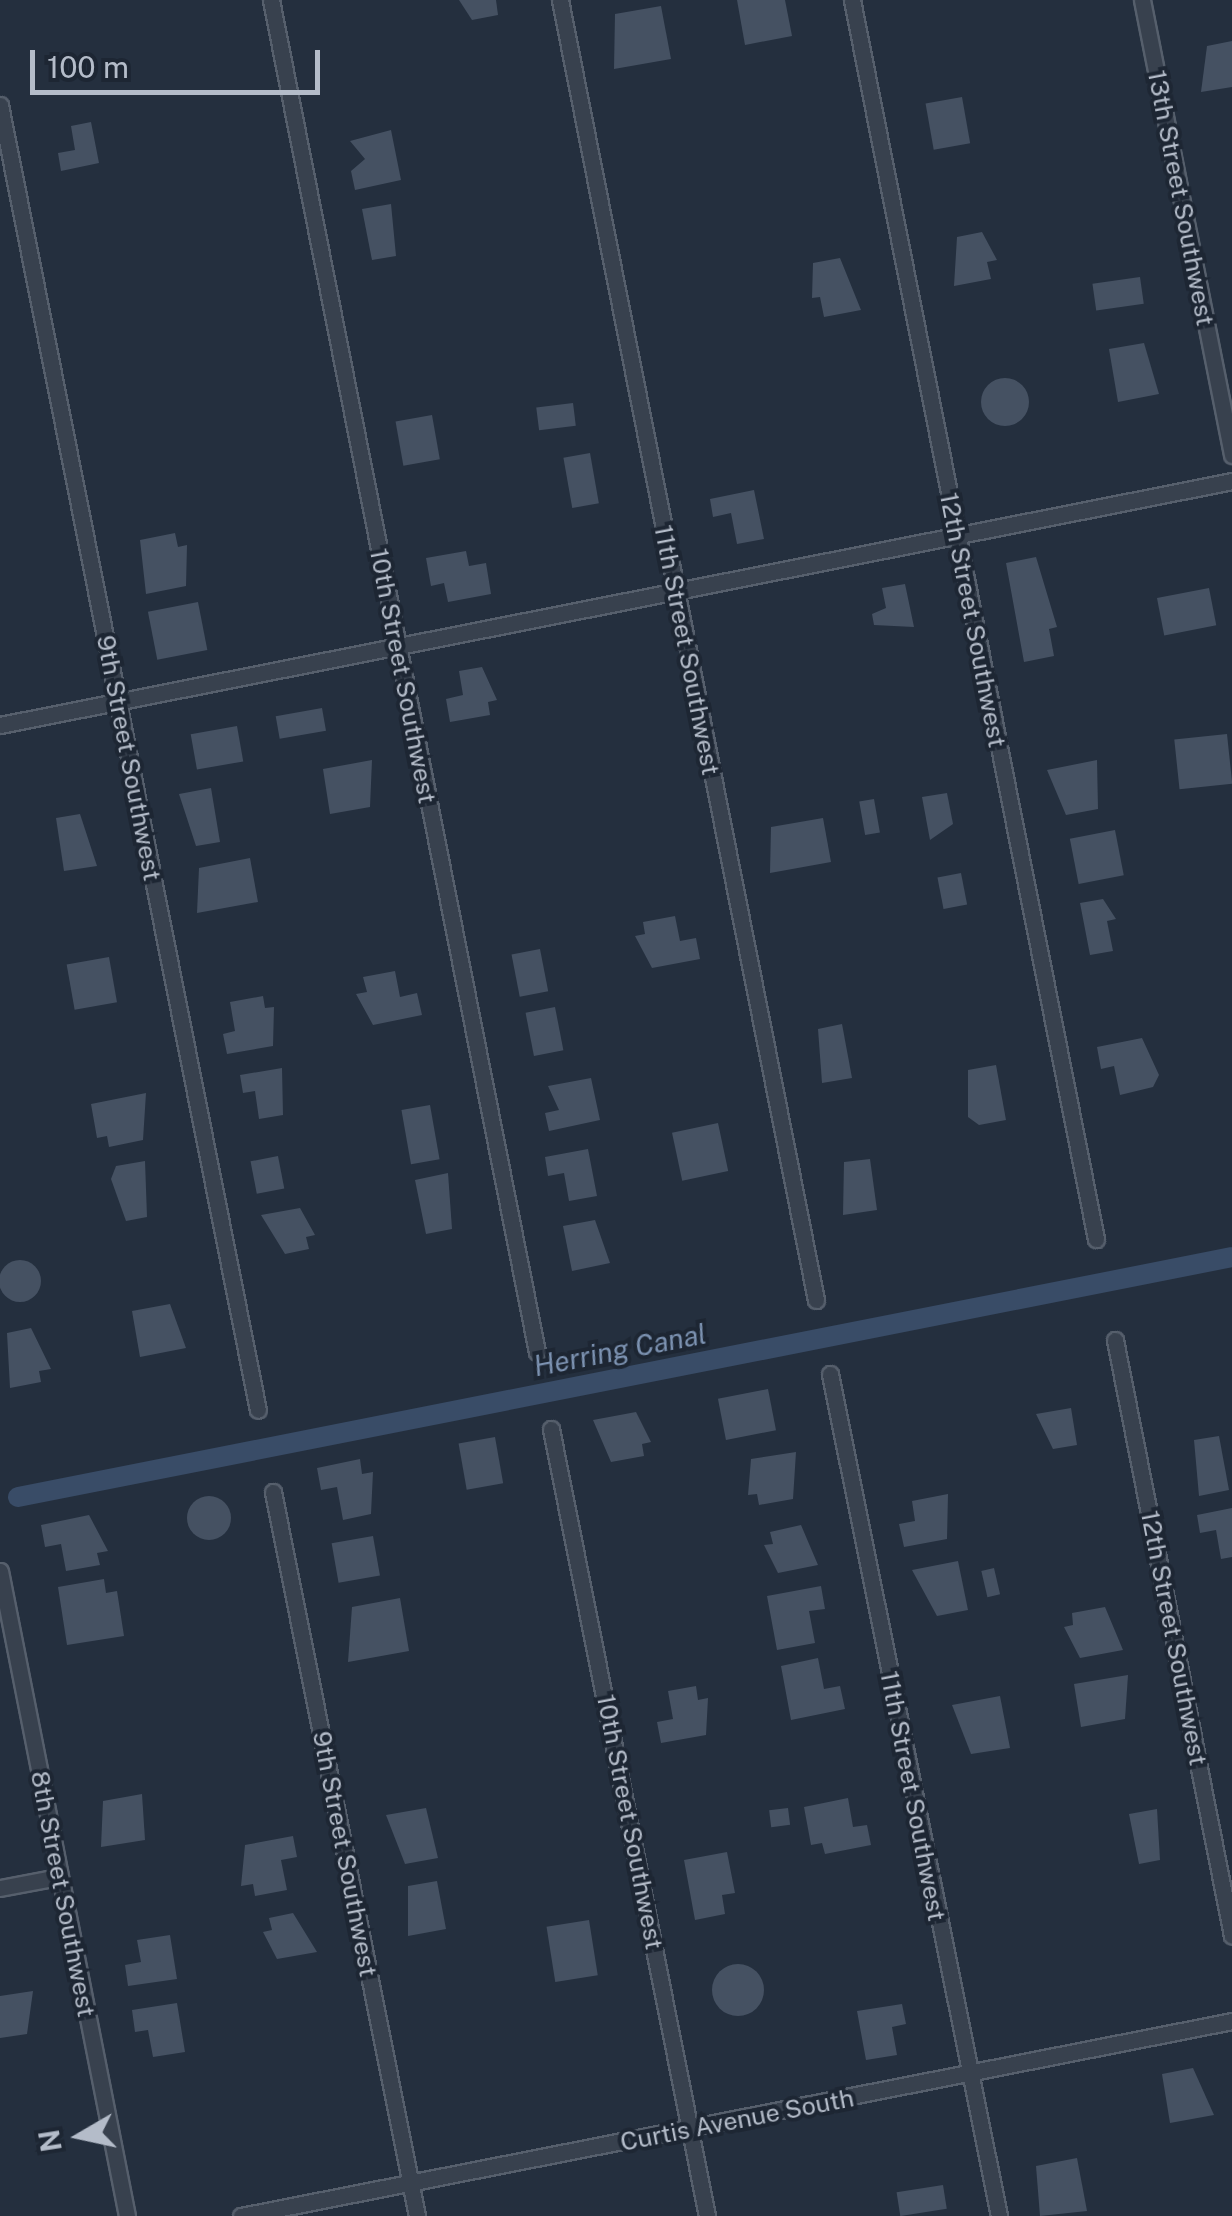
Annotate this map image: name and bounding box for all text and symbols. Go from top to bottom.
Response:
scale bar [35,30,325,92]
text: 100 m [47,49,129,85]
street label: 13th Street Southwest [1141,68,1221,328]
street label: 12th Street Southwest [934,490,1012,750]
street label: 11th Street Southwest [648,522,726,778]
street label: 10th Street Southwest [364,546,442,806]
street label: 9th Street Southwest [90,633,168,883]
water label: Herring Canal [531,1317,709,1383]
street label: 12th Street Southwest [1135,1508,1213,1768]
street label: 11th Street Southwest [874,1668,952,1924]
street label: 10th Street Southwest [591,1692,669,1952]
street label: 9th Street Southwest [306,1729,384,1979]
street label: 8th Street Southwest [24,1768,102,2020]
street label: Curtis Avenue South [618,2083,856,2157]
north arrow [30,2086,130,2186]
text: N [32,2127,68,2154]

